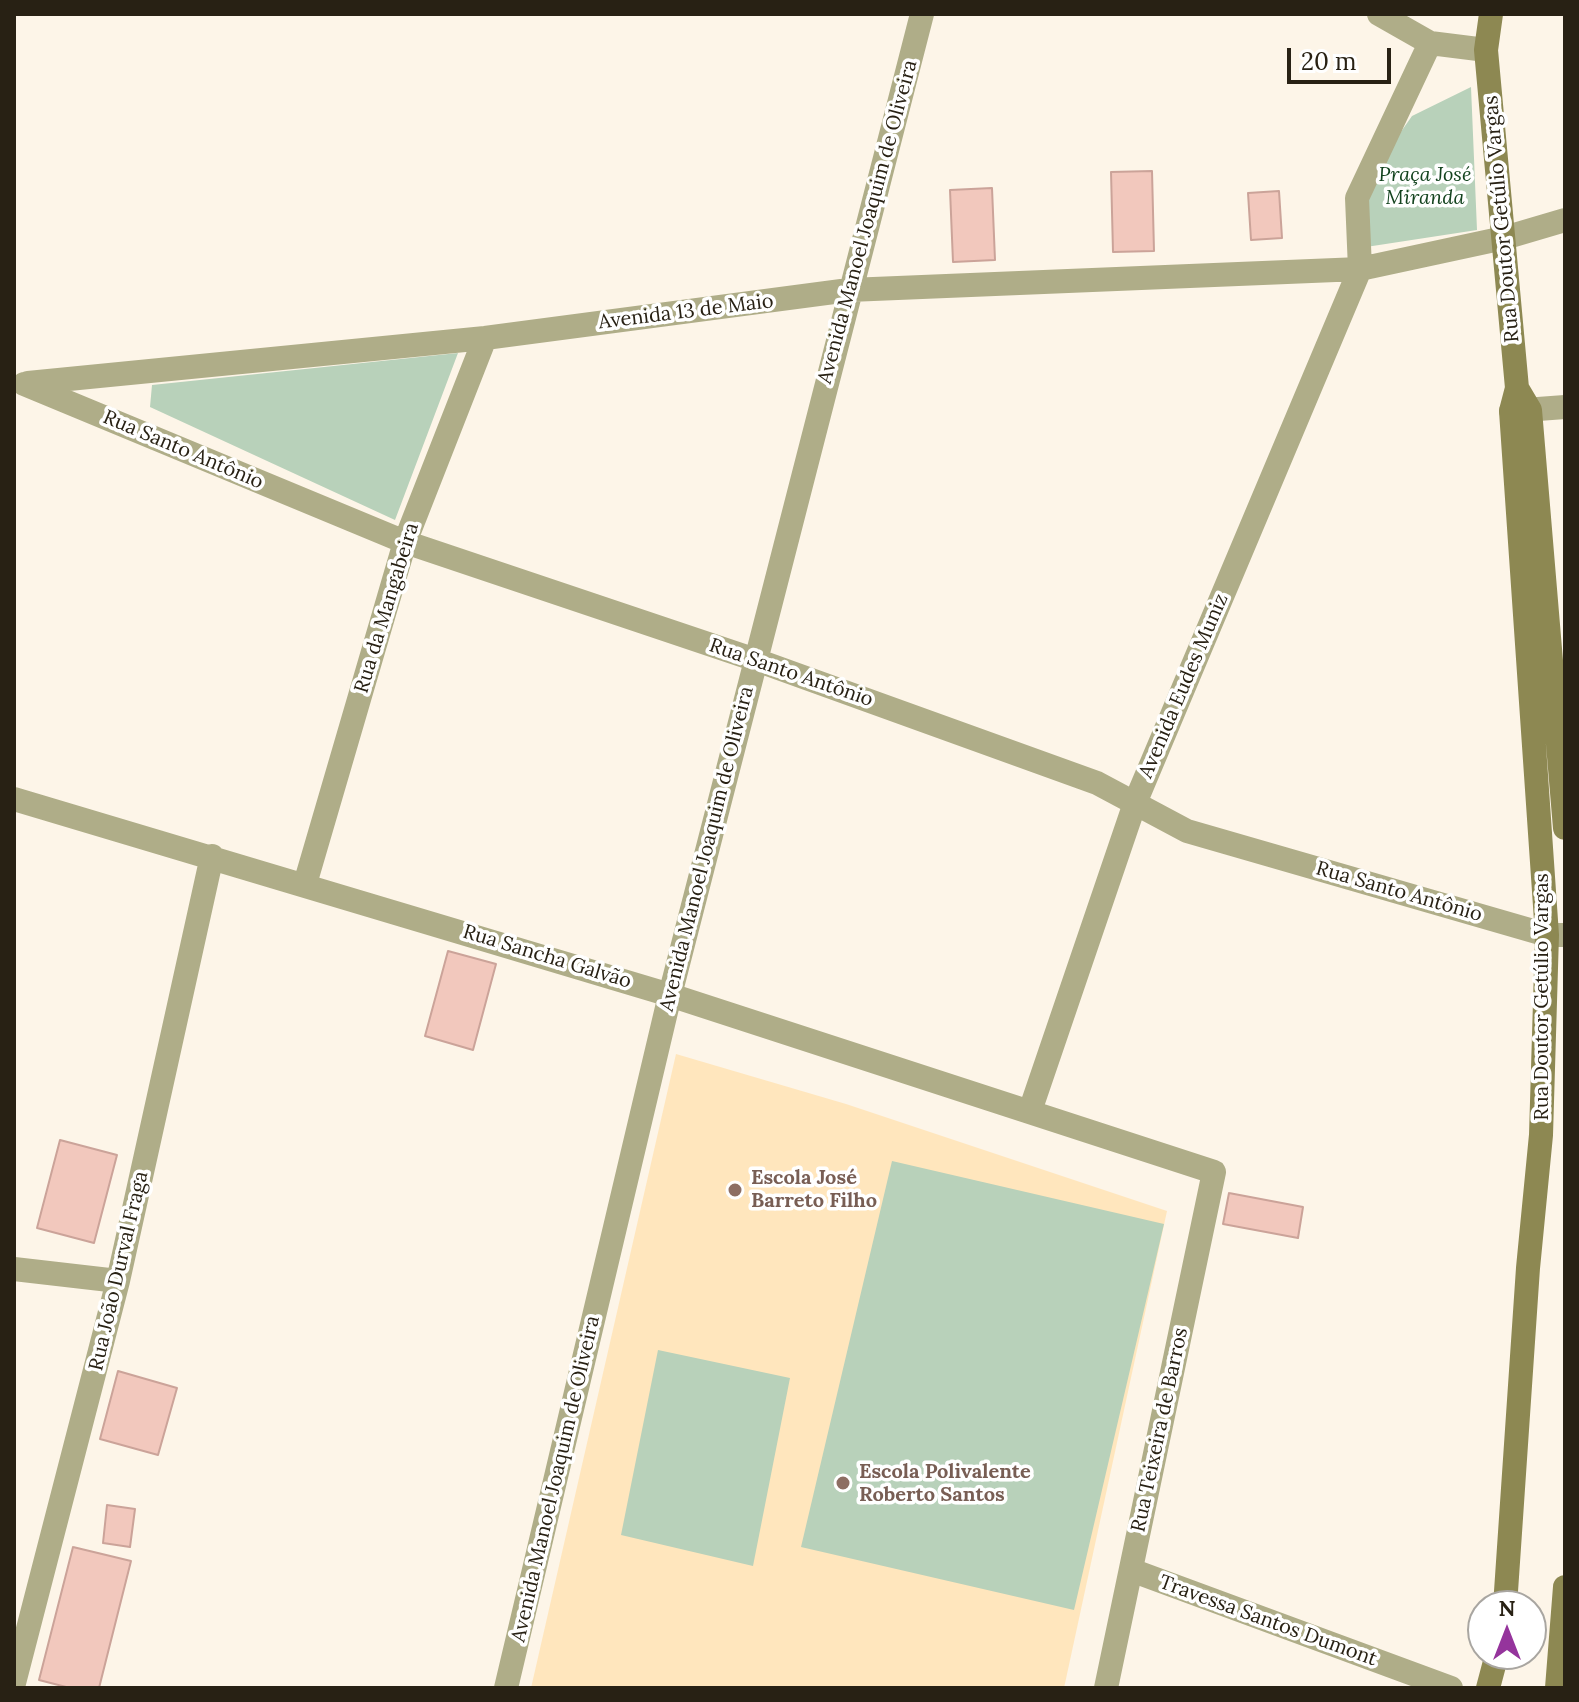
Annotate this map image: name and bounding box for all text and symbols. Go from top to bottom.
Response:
scale bar [1291,32,1395,82]
text: 20 m [1301,46,1357,77]
street label: Avenida Manoel Joaquim de Oliveira [813,58,923,386]
street label: Rua Doutor Getúlio Vargas [1479,95,1525,343]
park label: Praça José Miranda [1379,163,1471,210]
street label: Avenida 13 de Maio [597,289,775,335]
street label: Rua Santo Antônio [99,405,267,495]
street label: Rua da Mangabeira [350,520,424,696]
street label: Avenida Eudes Muniz [1134,590,1234,782]
street label: Rua Santo Antônio [706,634,876,712]
street label: Avenida Manoel Joaquim de Oliveira [655,684,759,1014]
street label: Rua Santo Antônio [1313,857,1485,927]
street label: Rua Doutor Getúlio Vargas [1530,873,1554,1121]
street label: Rua Sancha Galvão [460,920,634,994]
place label: Escola José Barreto Filho [751,1166,877,1213]
street label: Rua João Durval Fraga [84,1169,154,1373]
marker: Escola José Barreto Filho [726,1181,744,1199]
street label: Avenida Manoel Joaquim de Oliveira [507,1314,605,1644]
street label: Rua Teixeira de Barros [1127,1326,1193,1534]
place label: Escola Polivalente Roberto Santos [859,1460,1031,1507]
marker: Escola Polivalente Roberto Santos [834,1474,852,1492]
street label: Travessa Santos Dumont [1156,1570,1380,1672]
north arrow [1467,1590,1547,1670]
text: N [1498,1594,1516,1622]

